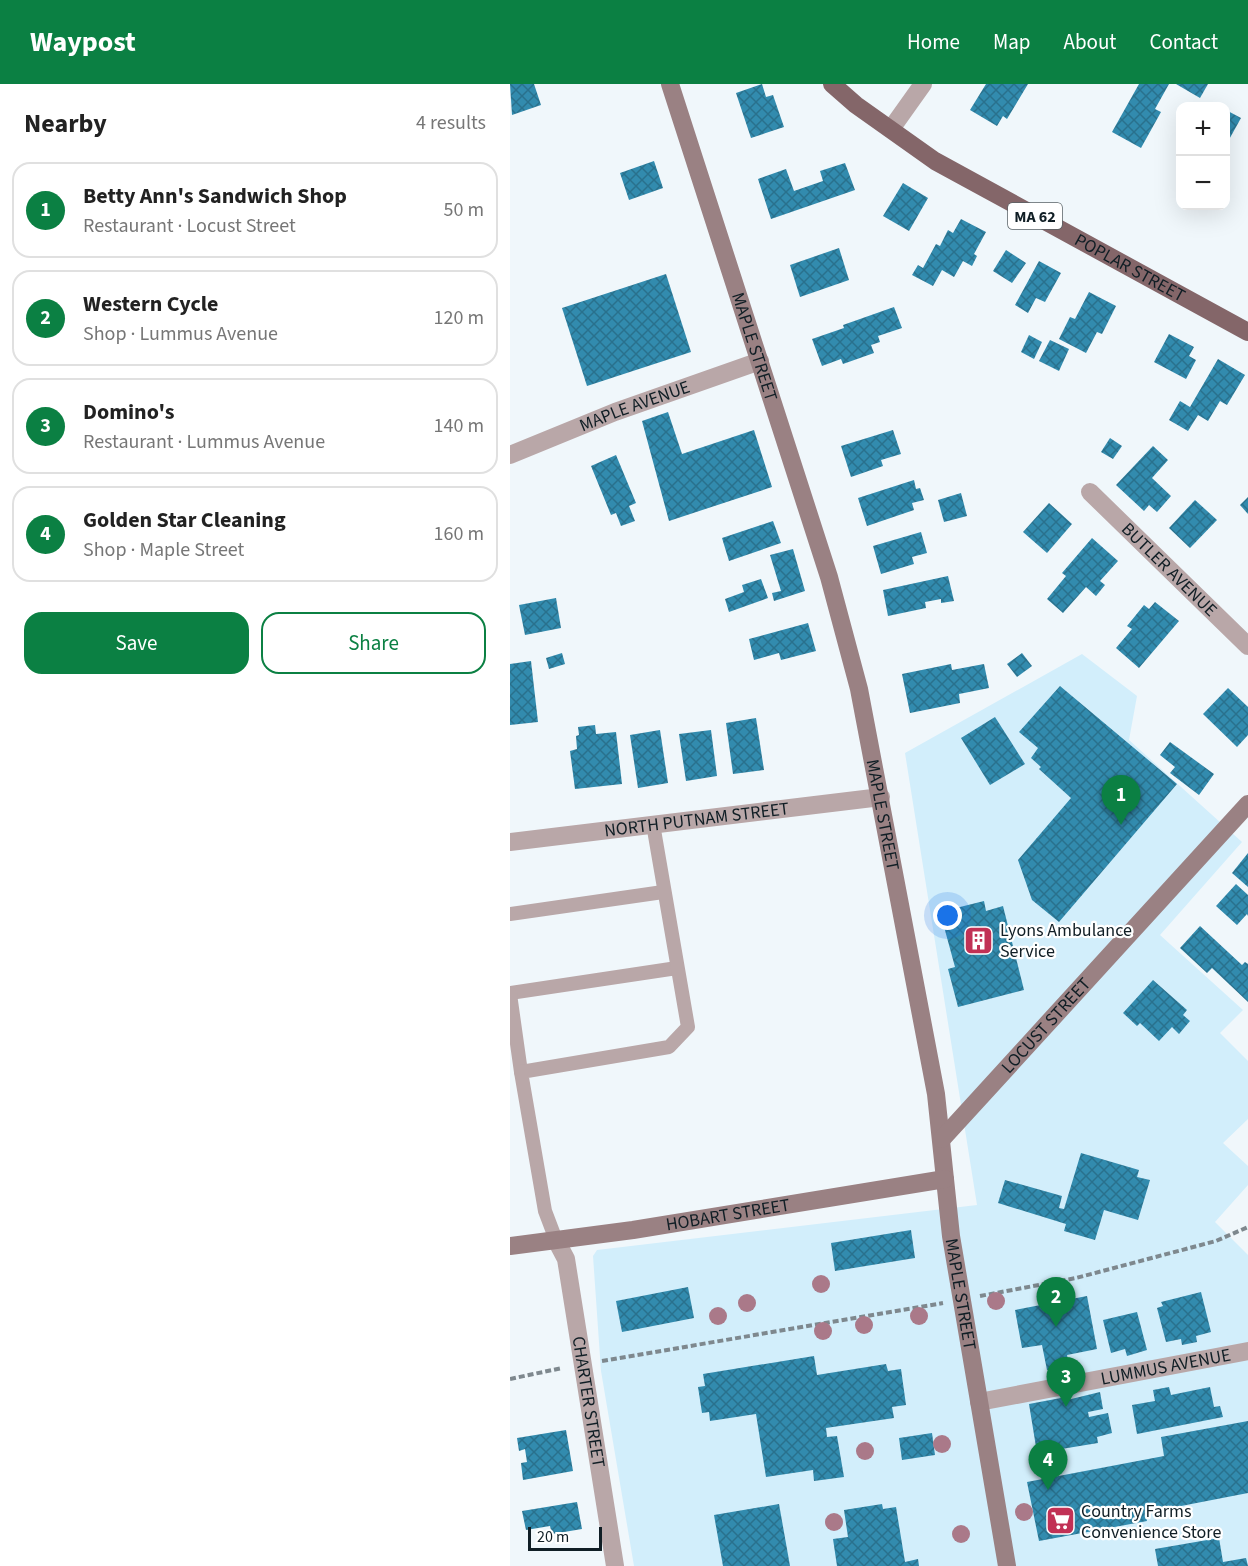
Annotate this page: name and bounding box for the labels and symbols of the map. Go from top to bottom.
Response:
road number: MA 62 [1008,203,1062,229]
street label: POPLAR STREET [1070,228,1190,309]
street label: MAPLE STREET [725,289,784,405]
street label: MAPLE AVENUE [576,375,693,438]
street label: BUTLER AVENUE [1116,517,1223,622]
street label: MAPLE STREET [860,757,905,873]
pin: 1 [1102,776,1140,825]
street label: NORTH PUTNAM STREET [603,796,791,843]
your location [933,901,962,930]
place label: Lyons Ambulance Service [1000,918,1132,964]
building icon: Lyons Ambulance Service [963,924,995,956]
street label: LOCUST STREET [996,972,1097,1079]
street label: HOBART STREET [664,1193,792,1237]
street label: MAPLE STREET [939,1237,982,1352]
pin: 2 [1036,1278,1076,1327]
street label: CHARTER STREET [565,1334,611,1470]
street label: LUMMUS AVENUE [1099,1343,1233,1392]
pin: 3 [1046,1358,1086,1407]
pin: 4 [1028,1440,1068,1490]
place label: Country Farms Convenience Store [1081,1499,1221,1545]
supermarket icon: Country Farms Convenience Store [1044,1505,1076,1537]
scale bar [528,1524,602,1552]

